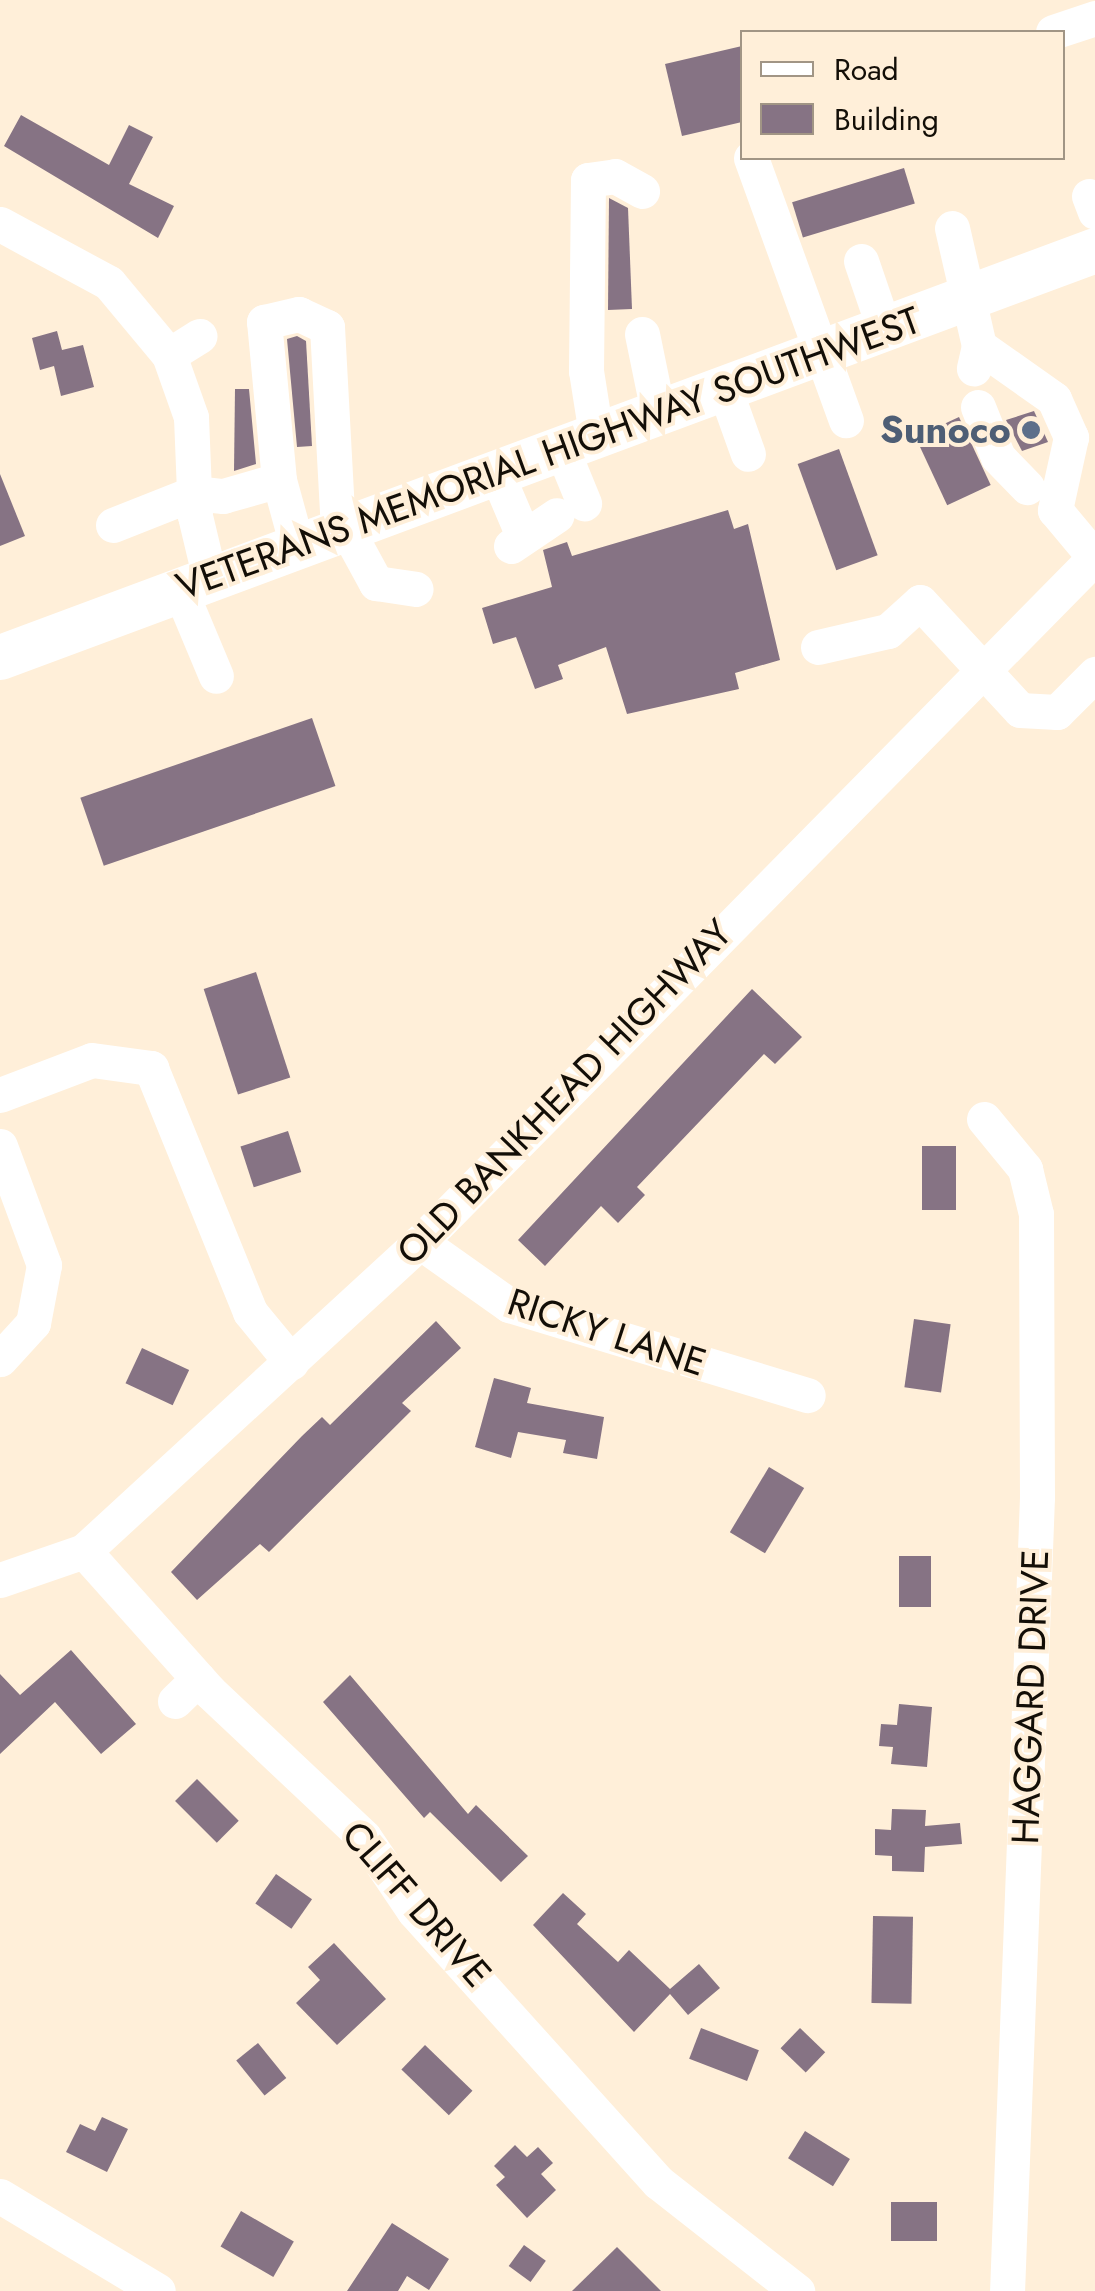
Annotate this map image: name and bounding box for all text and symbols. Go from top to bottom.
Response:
legend [740,30,1065,160]
text: Road [834,48,899,91]
text: Building [834,98,939,141]
street label: VETERANS MEMORIAL HIGHWAY SOUTHWEST [170,297,926,609]
place label: Sunoco [880,407,1011,453]
marker: Sunoco [1020,419,1042,441]
street label: OLD BANKHEAD HIGHWAY [387,910,741,1274]
street label: RICKY LANE [502,1279,712,1385]
street label: HAGGARD DRIVE [1002,1549,1058,1845]
street label: CLIFF DRIVE [333,1812,501,1996]

